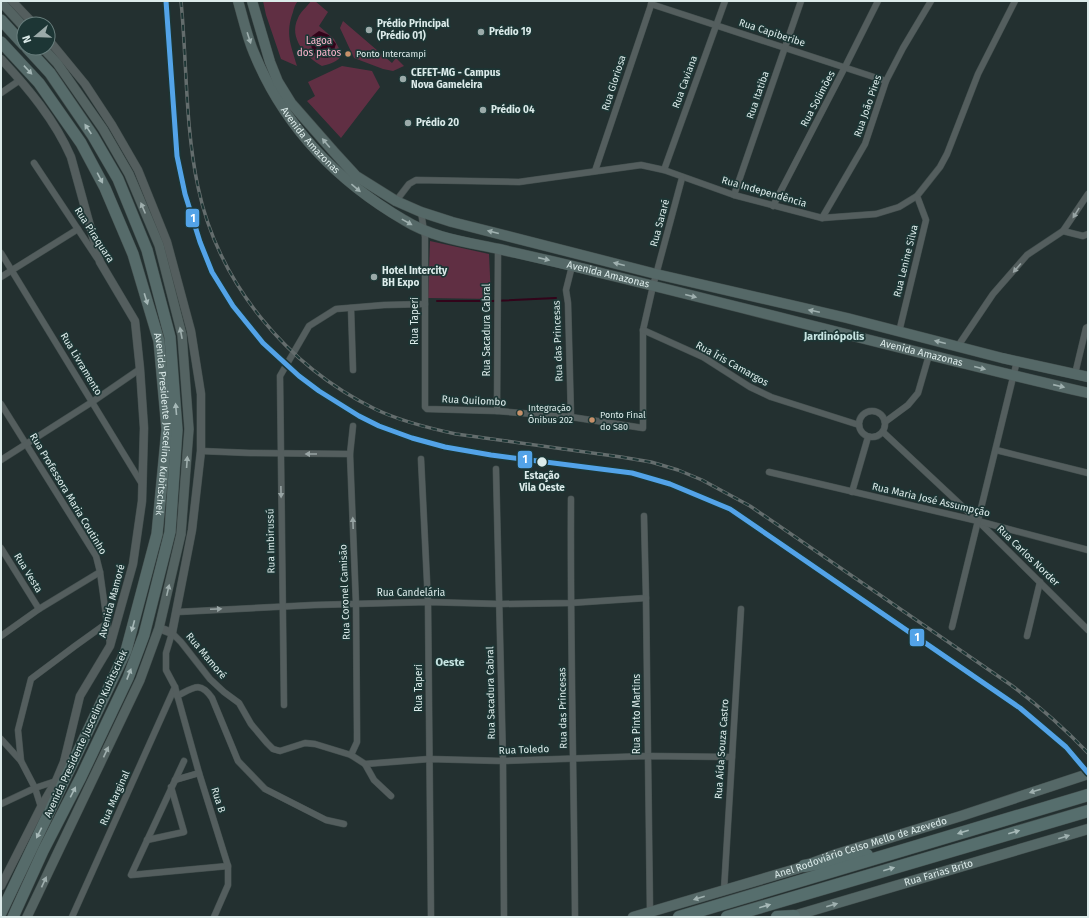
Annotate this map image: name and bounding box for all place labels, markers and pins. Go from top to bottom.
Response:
place label: Prédio Principal (Prédio 01) [377,17,449,42]
marker: Prédio Principal (Prédio 01) [364,25,374,35]
place label: Prédio 19 [489,25,532,38]
marker: Prédio 19 [476,27,486,37]
marker: Ponto Intercampi [343,49,353,59]
place label: Ponto Intercampi [356,49,426,59]
place label: CEFET-MG - Campus Nova Gameleira [411,67,500,91]
marker: CEFET-MG - Campus Nova Gameleira [398,74,408,84]
place label: Prédio 04 [491,103,535,116]
marker: Prédio 04 [478,105,488,115]
place label: Prédio 20 [416,116,459,129]
marker: Prédio 20 [403,118,413,128]
place label: Hotel Intercity BH Expo [382,265,448,289]
marker: Hotel Intercity BH Expo [369,272,379,282]
place label: Integração Ônibus 202 [528,403,573,425]
marker: Integração Ônibus 202 [515,408,525,418]
place label: Ponto Final do S80 [600,410,646,432]
marker: Ponto Final do S80 [587,415,597,425]
marker: Estação Vila Oeste [535,455,549,469]
place label: Estação Vila Oeste [518,470,565,494]

